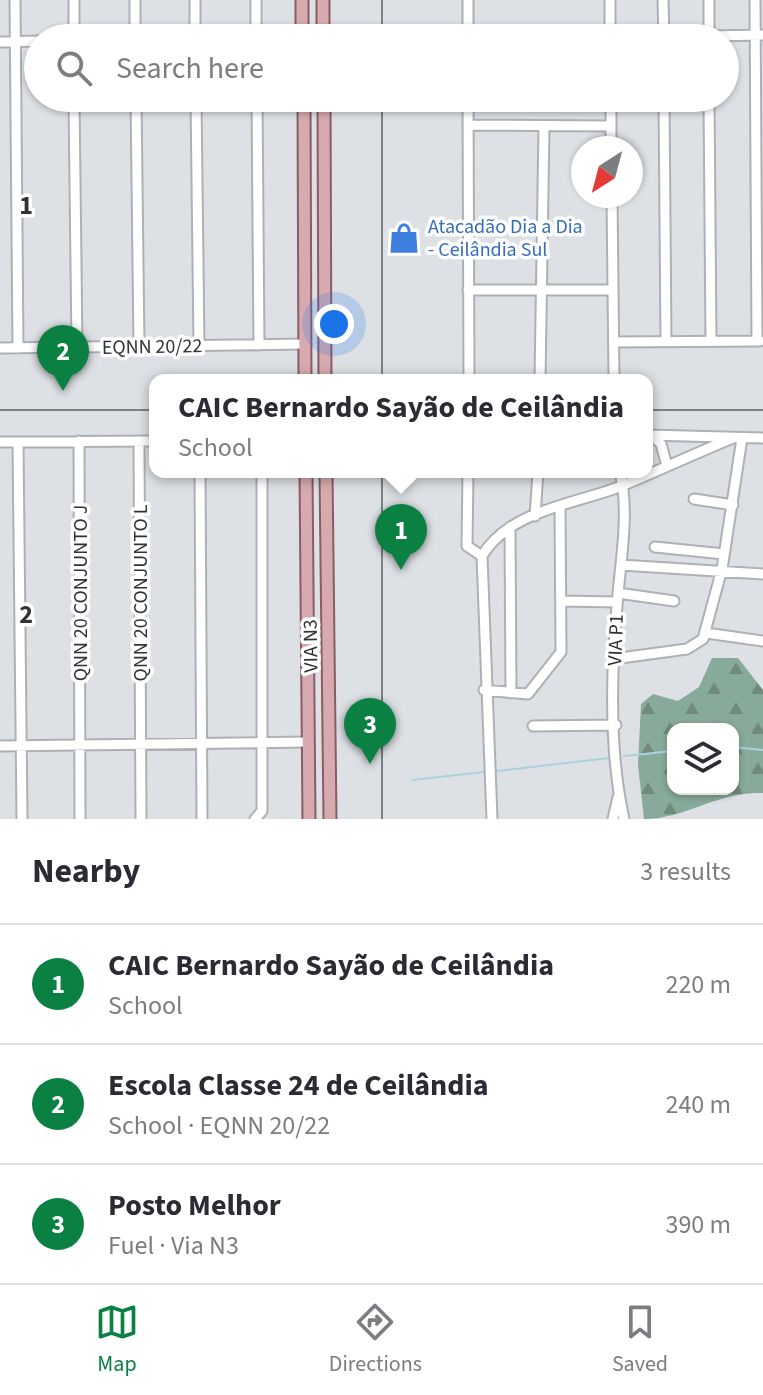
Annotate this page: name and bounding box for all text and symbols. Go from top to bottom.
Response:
search box [24,24,739,112]
icon: search [52,46,96,90]
text: Search here [116,47,264,90]
north arrow [571,136,643,208]
text: 1 [19,187,33,224]
place label: Atacadão Dia a Dia - Ceilândia Sul [428,213,583,264]
shop icon: Atacadão Dia a Dia - Ceilândia Sul [387,221,421,255]
your location [314,304,354,344]
pin: 2 [37,325,89,391]
street label: EQNN 20/22 [102,332,203,362]
popup [149,374,653,478]
text: CAIC Bernardo Sayão de Ceilândia [178,386,624,429]
text: School [178,429,253,466]
street label: QNN 20 CONJUNTO L [127,504,155,681]
pin: 1 [375,504,427,570]
street label: QNN 20 CONJUNTO J [67,505,95,681]
text: 2 [19,596,33,633]
street label: VIA P1 [601,614,631,666]
street label: VIA N3 [297,619,325,673]
pin: 3 [344,698,396,764]
map controls [667,723,739,795]
button: layers [667,723,739,795]
text: Nearby [32,847,140,896]
text: 3 results [640,853,731,890]
text: CAIC Bernardo Sayão de Ceilândia [108,944,554,987]
text: 1 [51,966,65,1003]
text: 220 m [665,966,731,1003]
text: School [108,987,183,1024]
text: Escola Classe 24 de Ceilândia [108,1064,488,1107]
text: 2 [51,1086,65,1123]
text: 240 m [665,1086,731,1123]
text: School · EQNN 20/22 [108,1107,330,1144]
text: Posto Melhor [108,1184,281,1227]
text: 3 [51,1206,65,1243]
text: 390 m [665,1206,731,1243]
text: Fuel · Via N3 [108,1227,239,1264]
tab: Map [95,1300,139,1380]
tab: Directions [329,1300,422,1380]
tab: Saved [612,1300,668,1380]

